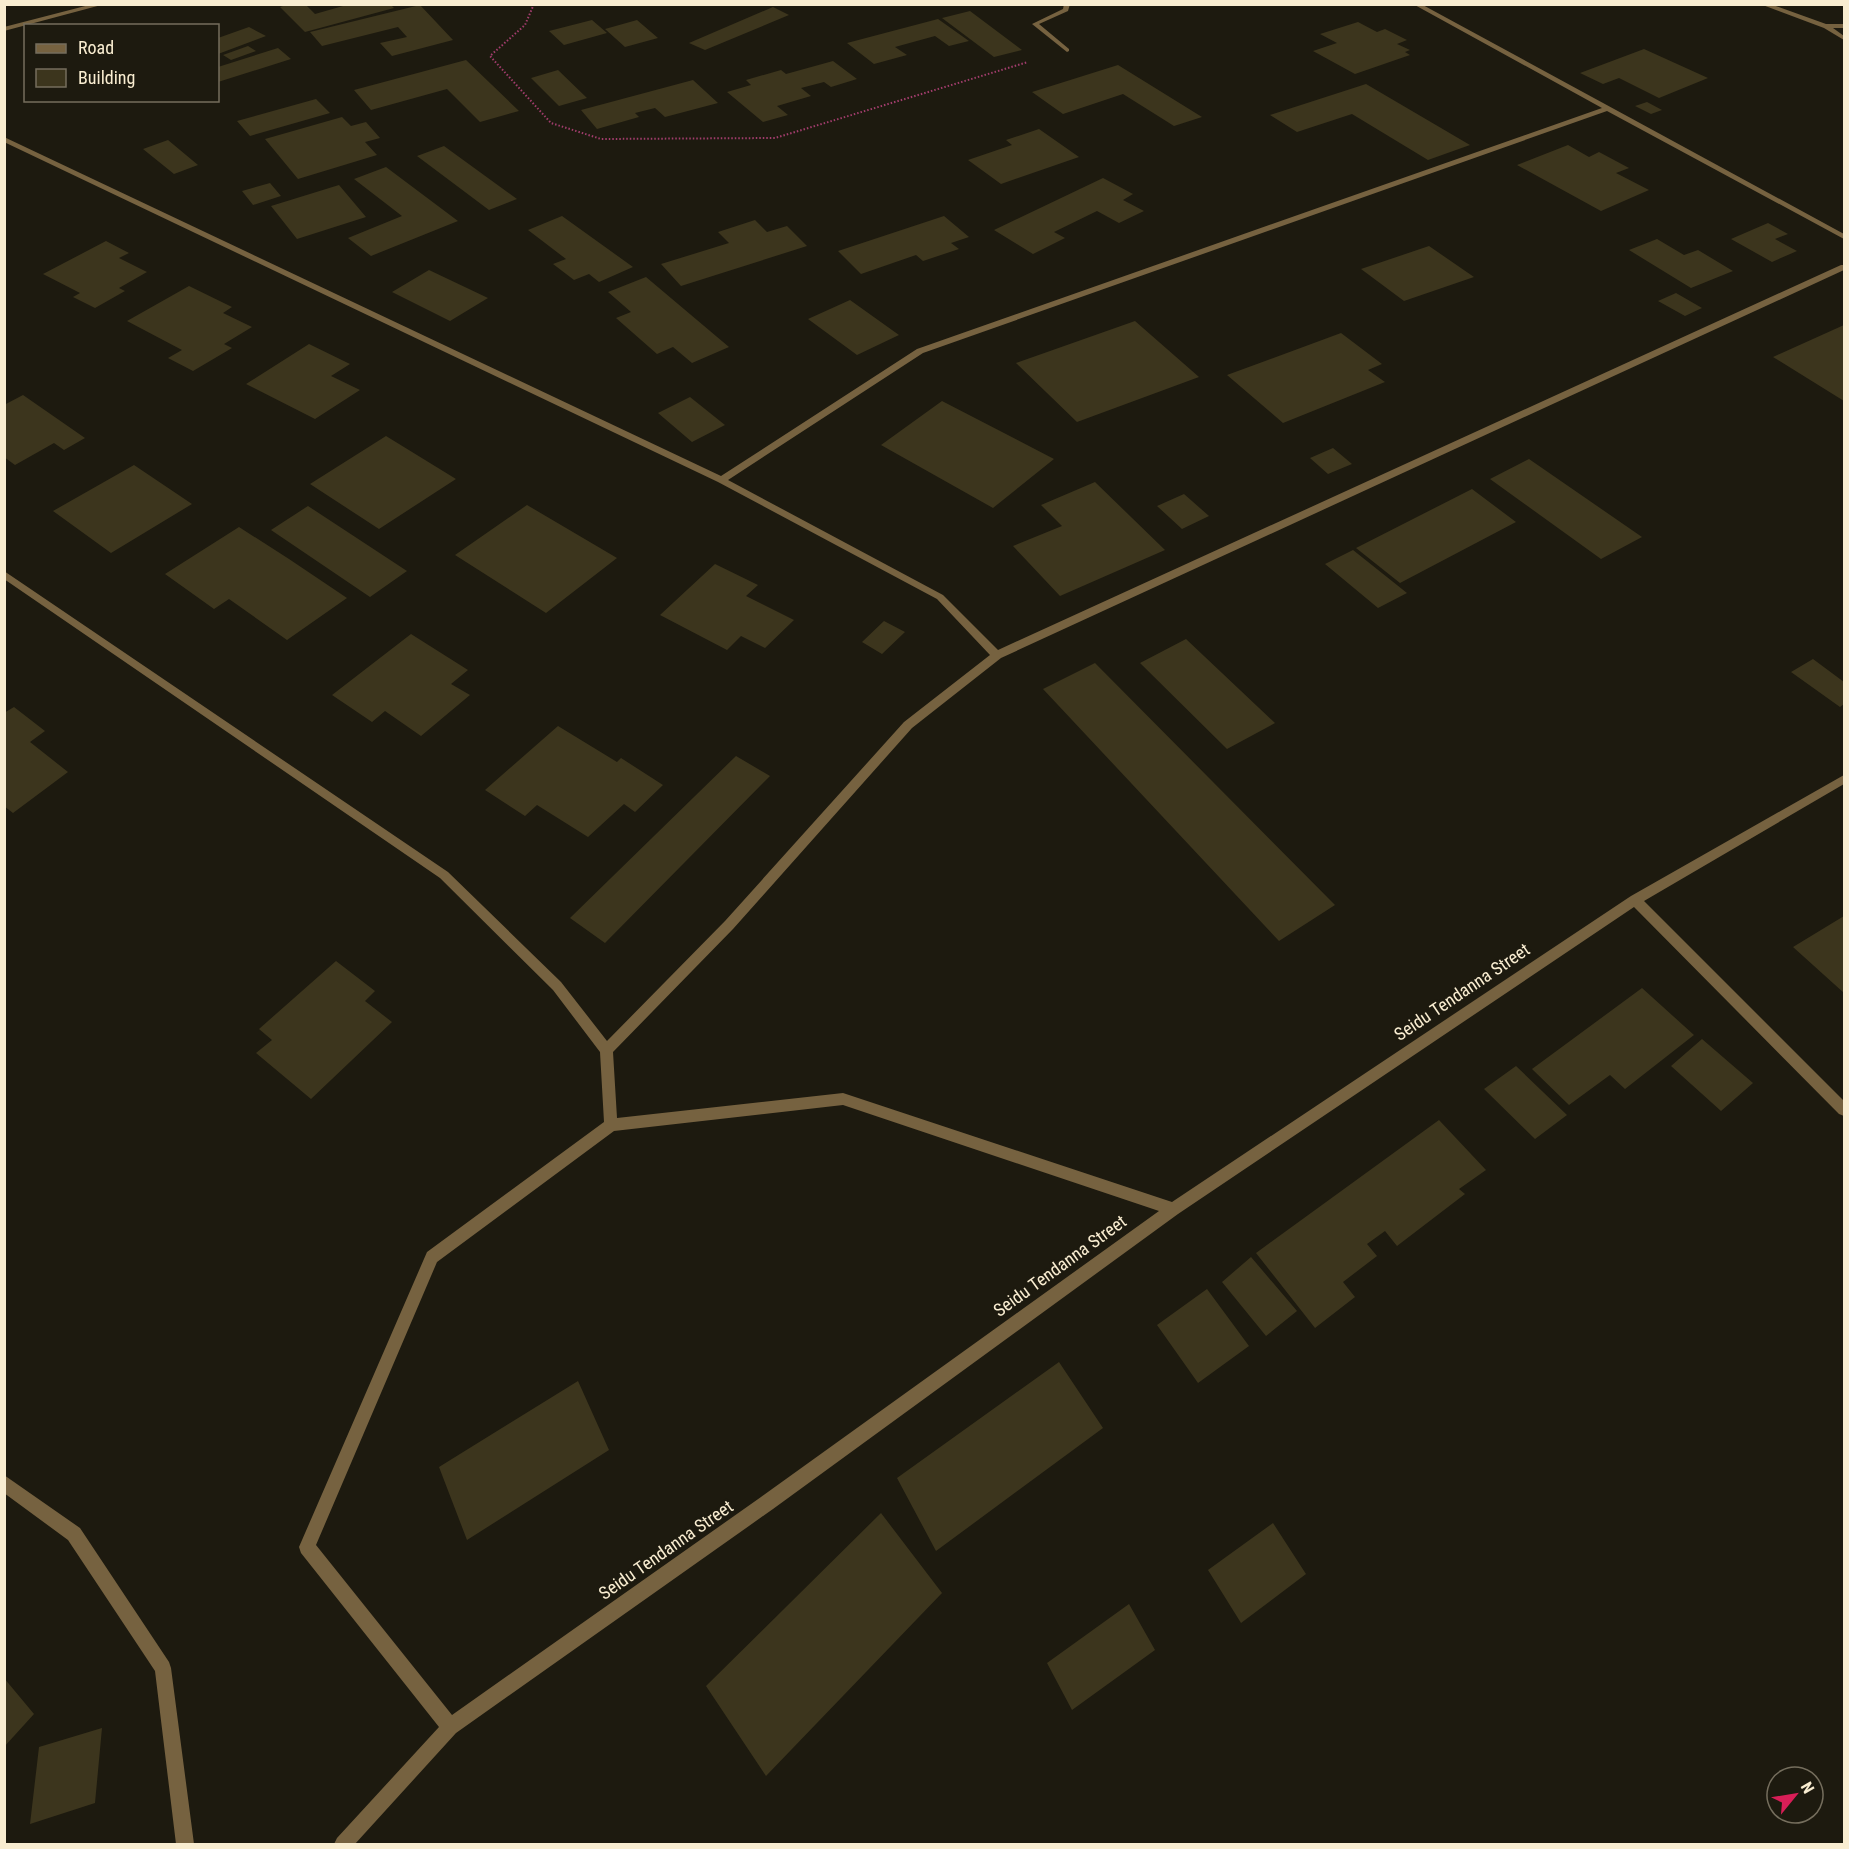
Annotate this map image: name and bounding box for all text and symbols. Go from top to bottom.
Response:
legend [24,24,219,102]
text: Road [78,37,114,58]
text: Building [78,67,135,88]
street label: Seidu Tendanna Street [1390,938,1533,1045]
street label: Seidu Tendanna Street [989,1210,1130,1321]
street label: Seidu Tendanna Street [595,1495,737,1604]
north arrow [1765,1765,1825,1825]
text: N [1797,1779,1818,1797]

